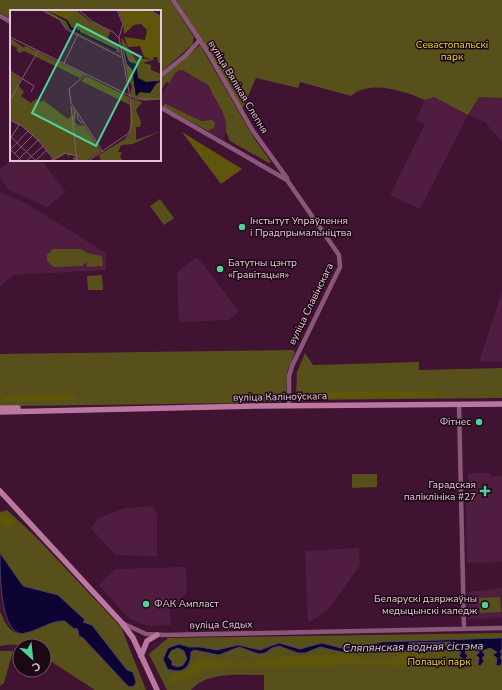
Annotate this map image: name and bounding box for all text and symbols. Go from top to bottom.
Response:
inset map [10,10,161,161]
street label: вуліца Вялікая Слепня [205,38,271,136]
park label: Севастопальскі парк [416,38,488,64]
place label: Інстытут Упраўлення і Прадпрымальніцтва [250,214,352,240]
marker: Інстытут Упраўлення і Прадпрымальніцтва [237,222,247,232]
place label: Батутны цэнтр «Гравітацыя» [228,256,297,282]
street label: вуліца Славінскага [285,261,337,347]
marker: Батутны цэнтр «Гравітацыя» [215,264,225,274]
street label: вуліца Каліноўскага [233,389,327,405]
place label: Фітнес [440,415,471,429]
marker: Фітнес [474,417,484,427]
place label: Гарадская паліклініка #27 [404,478,476,504]
marker: Гарадская паліклініка #27 [479,485,491,497]
place label: Беларускі дзяржаўны медыцынскі каледж [374,592,477,618]
place label: ФАК Ампласт [154,597,219,611]
marker: ФАК Ампласт [141,599,151,609]
marker: Беларускі дзяржаўны медыцынскі каледж [480,600,490,610]
street label: вуліца Сядых [189,617,253,633]
north arrow [12,638,52,678]
water label: Сляпянская водная сістэма [343,638,483,656]
park label: Полацкі парк [408,655,471,669]
text: С [29,658,43,675]

